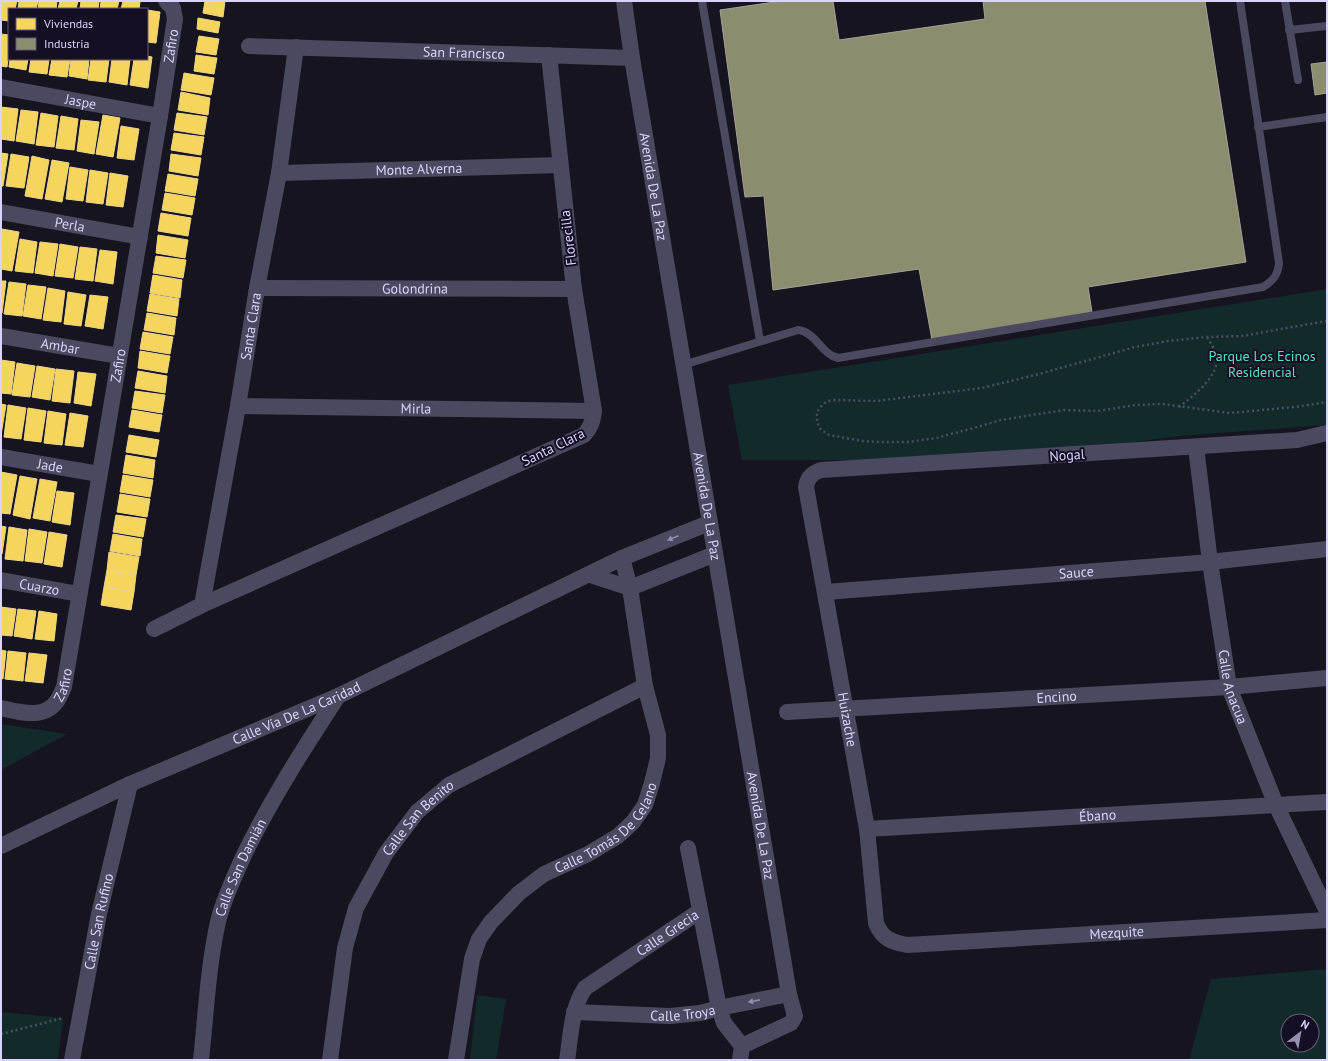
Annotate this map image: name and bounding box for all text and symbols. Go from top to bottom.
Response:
legend [8,8,148,60]
text: Viviendas [43,16,93,31]
street label: Zafiro [159,28,182,64]
text: Industria [44,36,89,51]
street label: San Francisco [423,42,505,63]
street label: Jaspe [63,90,98,113]
street label: Avenida De La Paz [636,131,672,242]
street label: Monte Alverna [375,159,463,179]
street label: Florecilla [556,209,580,267]
street label: Perla [53,213,86,236]
street label: Golondrina [382,279,448,298]
street label: Santa Clara [237,291,265,361]
street label: Ambar [39,334,81,358]
street label: Zafiro [106,347,130,384]
park label: Parque Los Ecinos Residencial [1208,347,1316,381]
street label: Mirla [401,399,431,418]
street label: Santa Clara [518,424,588,470]
street label: Nogal [1049,445,1085,465]
street label: Avenida De La Paz [689,451,725,562]
street label: Jade [35,454,64,477]
one-way arrow [667,535,679,541]
street label: Sauce [1058,562,1094,583]
street label: Cuarzo [18,574,61,599]
street label: Calle Anacua [1214,648,1252,727]
street label: Zafiro [49,667,76,705]
street label: Calle Vía De La Caridad [229,677,364,749]
street label: Encino [1036,687,1077,707]
street label: Huizache [834,691,861,748]
street label: Avenida De La Paz [743,770,779,881]
street label: Calle San Benito [378,775,456,860]
street label: Calle Tomás De Celano [551,780,661,877]
street label: Ébano [1078,805,1117,826]
street label: Calle San Damián [211,815,270,919]
street label: Calle San Rufino [80,871,117,971]
street label: Calle Grecia [633,906,702,960]
street label: Mezquite [1089,922,1144,943]
one-way arrow [748,998,760,1004]
street label: Calle Troya [650,1000,717,1025]
north arrow [1280,1013,1320,1053]
text: N [1298,1017,1312,1032]

